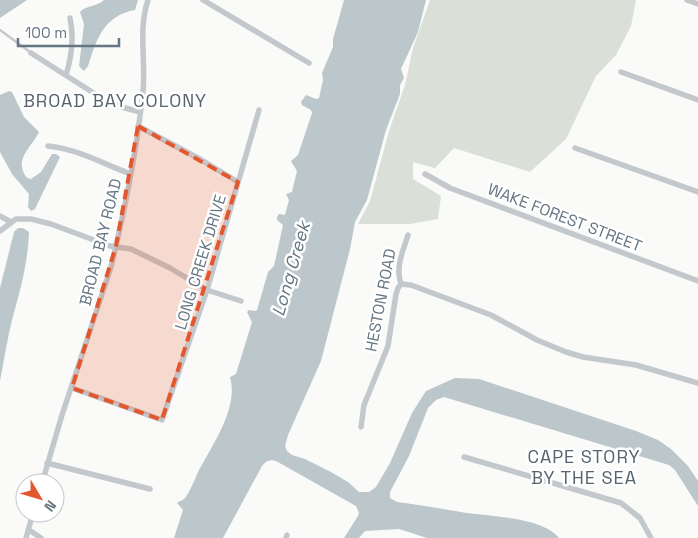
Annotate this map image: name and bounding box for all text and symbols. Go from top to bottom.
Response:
scale bar [18,15,119,47]
text: 100 m [25,23,67,42]
district label: BROAD BAY COLONY [23,89,207,112]
street label: BROAD BAY ROAD [75,176,126,308]
street label: WAKE FOREST STREET [485,178,645,257]
street label: LONG CREEK DRIVE [170,192,231,332]
water label: Long Creek [266,217,316,319]
street label: HESTON ROAD [360,247,401,353]
district label: CAPE STORY BY THE SEA [527,445,641,489]
north arrow [15,473,65,523]
text: N [40,497,60,515]

